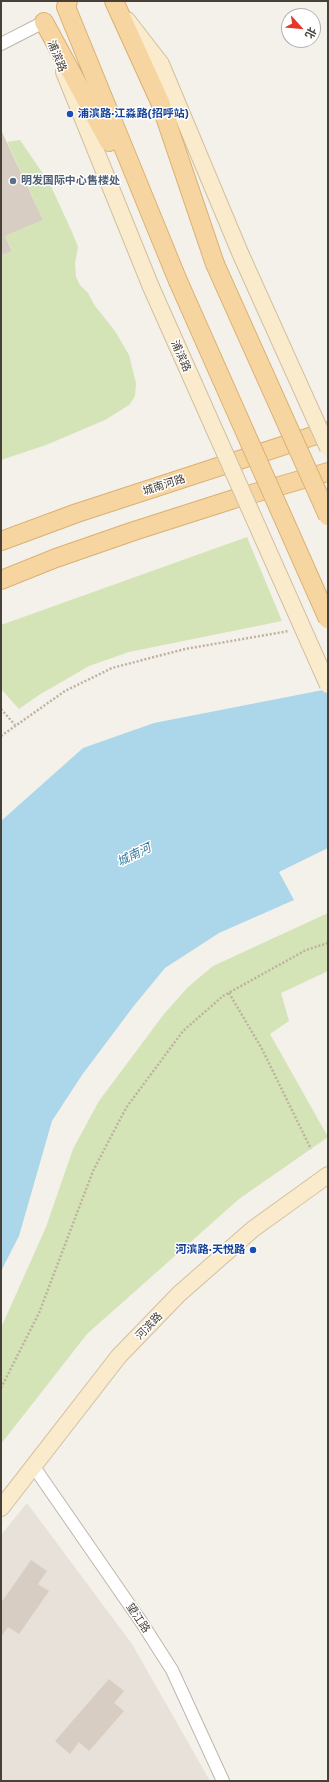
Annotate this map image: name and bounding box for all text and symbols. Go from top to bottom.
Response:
north arrow [281,8,321,48]
text: 北 [303,25,320,41]
street label: 浦滨路 [45,38,69,74]
place label: 浦滨路·江淼路(招呼站) [78,107,189,121]
marker: 浦滨路·江淼路(招呼站) [65,109,75,119]
place label: 明发国际中心售楼处 [21,174,120,188]
marker: 明发国际中心售楼处 [8,176,18,186]
street label: 浦滨路 [168,338,194,374]
street label: 城南河路 [141,472,187,498]
water label: 城南河 [115,841,153,869]
place label: 河滨路·天悦路 [175,1243,245,1257]
marker: 河滨路·天悦路 [248,1245,258,1255]
street label: 河滨路 [133,1310,165,1342]
street label: 望江路 [123,1601,153,1635]

